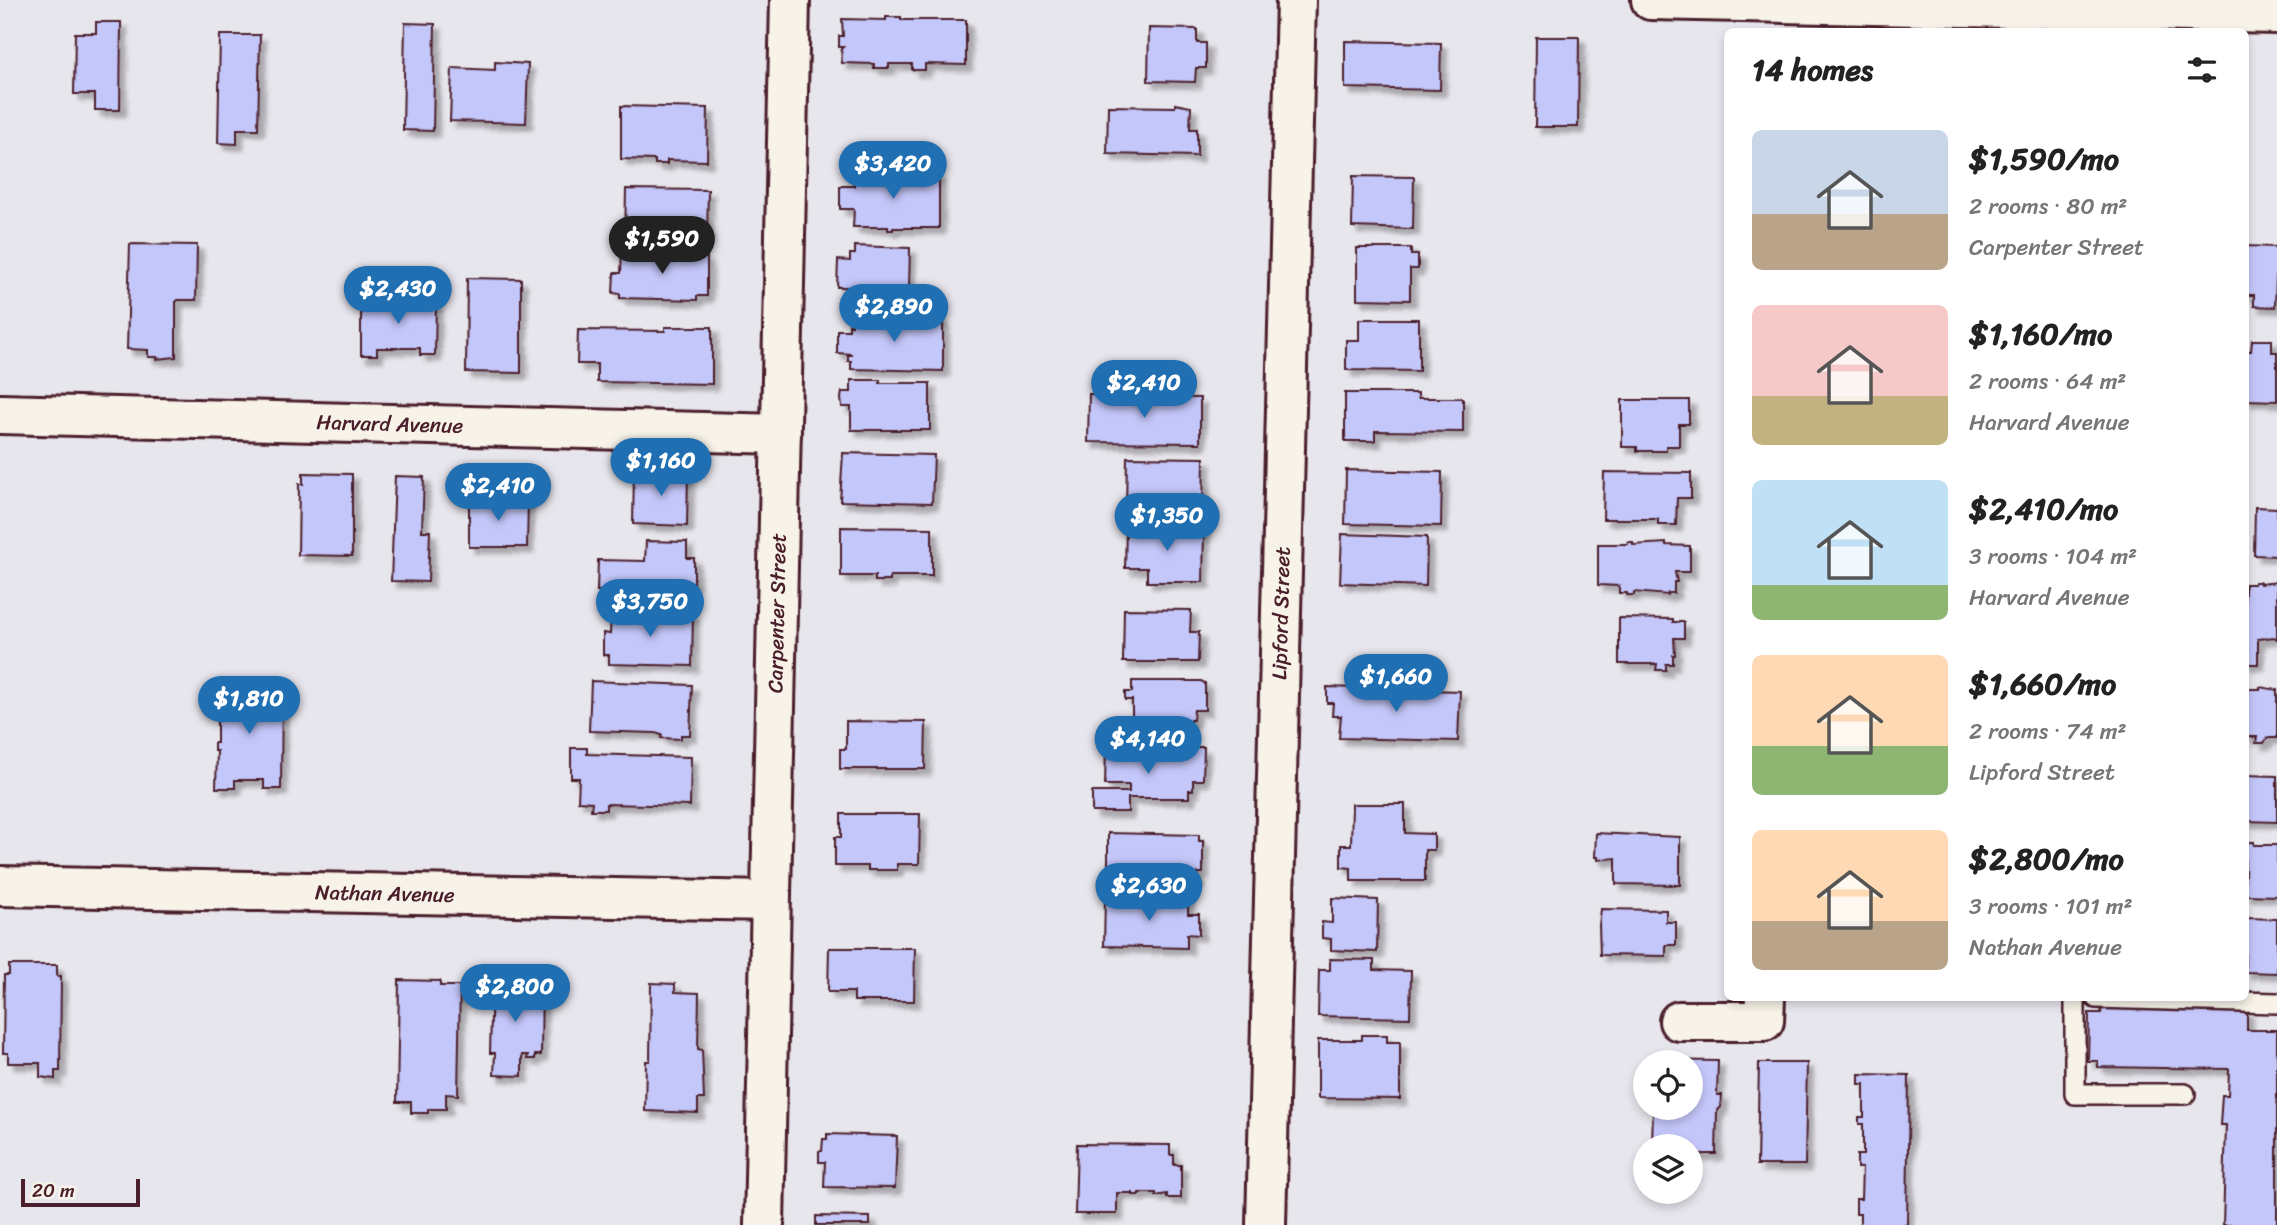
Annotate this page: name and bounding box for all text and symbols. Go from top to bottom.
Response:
text: 14 homes [1752,43,1873,97]
icon: filters [2183,51,2221,89]
text: $1,590/mo [1969,132,2119,186]
pin: $3,420 [836,142,950,201]
text: $3,420 [855,143,931,184]
icon: home [1808,158,1892,242]
text: 2 rooms · 80 m² [1969,186,2127,227]
pin: $1,590 [605,216,719,276]
text: $1,590 [625,218,699,259]
text: Carpenter Street [1969,227,2144,268]
pin: $2,430 [341,266,455,326]
text: $2,430 [360,268,436,309]
pin: $2,890 [837,284,951,344]
text: $2,890 [855,286,933,327]
text: $1,160/mo [1969,307,2112,361]
icon: home [1808,333,1892,417]
pin: $2,410 [1087,360,1201,420]
text: 2 rooms · 64 m² [1969,361,2126,402]
text: $2,410 [1107,362,1181,403]
text: Harvard Avenue [1969,402,2130,443]
street label: Harvard Avenue [316,403,464,445]
pin: $1,160 [604,438,718,498]
text: $1,160 [627,440,696,481]
pin: $2,410 [441,463,555,523]
text: $2,410 [461,465,535,506]
text: $2,410/mo [1969,482,2118,536]
pin: $1,350 [1110,494,1224,553]
text: $1,350 [1131,495,1203,536]
icon: home [1808,508,1892,592]
street label: Carpenter Street [756,533,798,694]
text: 3 rooms · 104 m² [1969,536,2137,577]
street label: Lipford Street [1260,546,1302,680]
text: Harvard Avenue [1969,577,2130,618]
pin: $3,750 [593,580,707,639]
text: $3,750 [612,581,688,622]
pin: $1,660 [1339,654,1453,714]
text: $1,660 [1360,656,1432,697]
text: $1,660/mo [1969,657,2116,711]
pin: $1,810 [192,676,306,736]
text: $1,810 [214,678,284,719]
icon: home [1808,683,1892,767]
text: 2 rooms · 74 m² [1969,711,2126,752]
pin: $4,140 [1091,716,1205,776]
text: $4,140 [1111,718,1185,759]
text: Lipford Street [1969,752,2115,793]
text: $2,800/mo [1969,832,2124,886]
icon: home [1808,858,1892,942]
pin: $2,630 [1092,864,1206,923]
text: $2,630 [1111,865,1187,906]
street label: Nathan Avenue [315,873,455,914]
text: 3 rooms · 101 m² [1969,886,2133,927]
text: Nathan Avenue [1969,927,2122,968]
pin: $2,800 [458,964,572,1024]
text: $2,800 [476,966,554,1007]
map controls [1633,1050,1703,1204]
button: locate [1633,1050,1703,1120]
button: layers [1633,1134,1703,1204]
text: 20 m [32,1174,75,1207]
scale bar [21,1176,140,1208]

